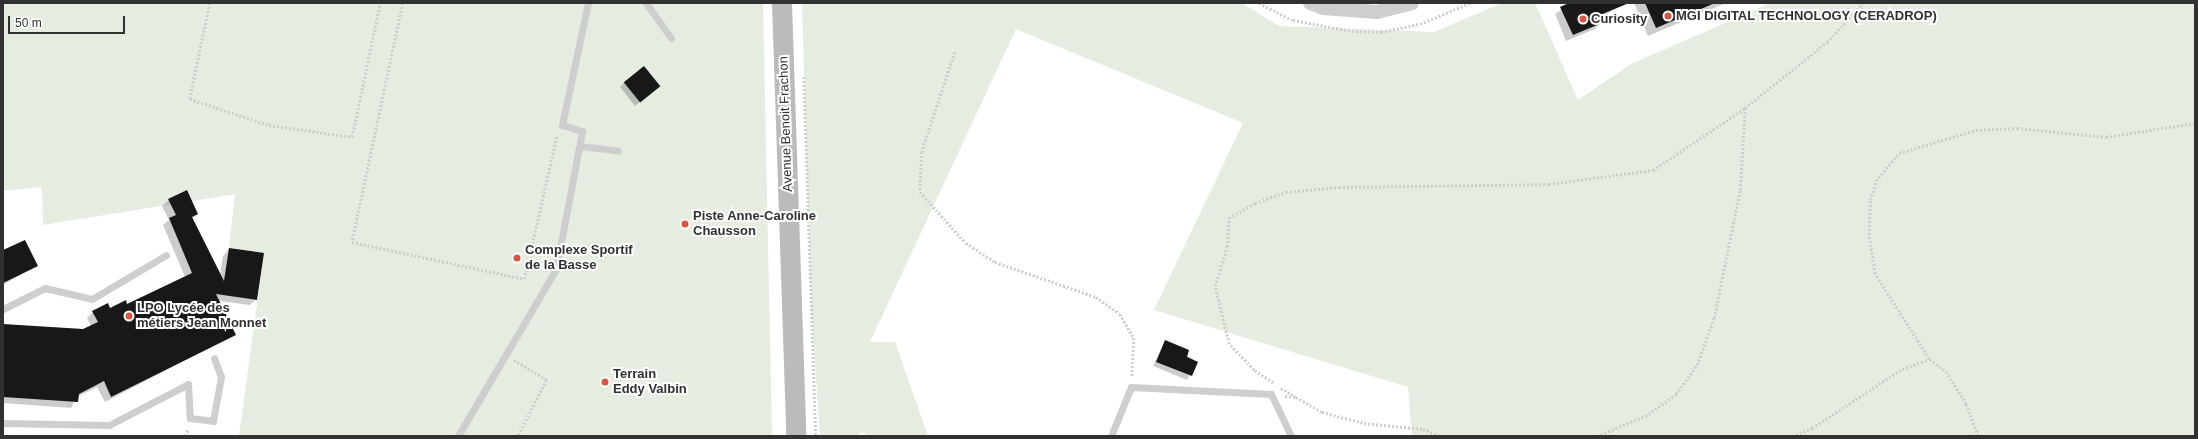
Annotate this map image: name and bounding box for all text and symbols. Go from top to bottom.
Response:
scale bar [10,8,127,34]
place label: MGI DIGITAL TECHNOLOGY (CERADROP) [1676,8,1937,24]
place label: Curiosity [1591,11,1647,27]
marker: MGI DIGITAL TECHNOLOGY (CERADROP) [1663,11,1673,21]
marker: Curiosity [1578,14,1588,24]
text: 50 m [15,16,42,30]
street label: Avenue Benoit Frachon [776,56,796,192]
place label: Piste Anne-Caroline Chausson [693,209,817,240]
marker: Piste Anne-Caroline Chausson [680,219,690,229]
place label: Complexe Sportif de la Basse [525,243,633,274]
marker: Complexe Sportif de la Basse [512,253,522,263]
place label: LPO Lycée des métiers Jean Monnet [137,301,266,332]
marker: LPO Lycée des métiers Jean Monnet [124,311,134,321]
place label: Terrain Eddy Valbin [613,367,687,398]
marker: Terrain Eddy Valbin [600,377,610,387]

